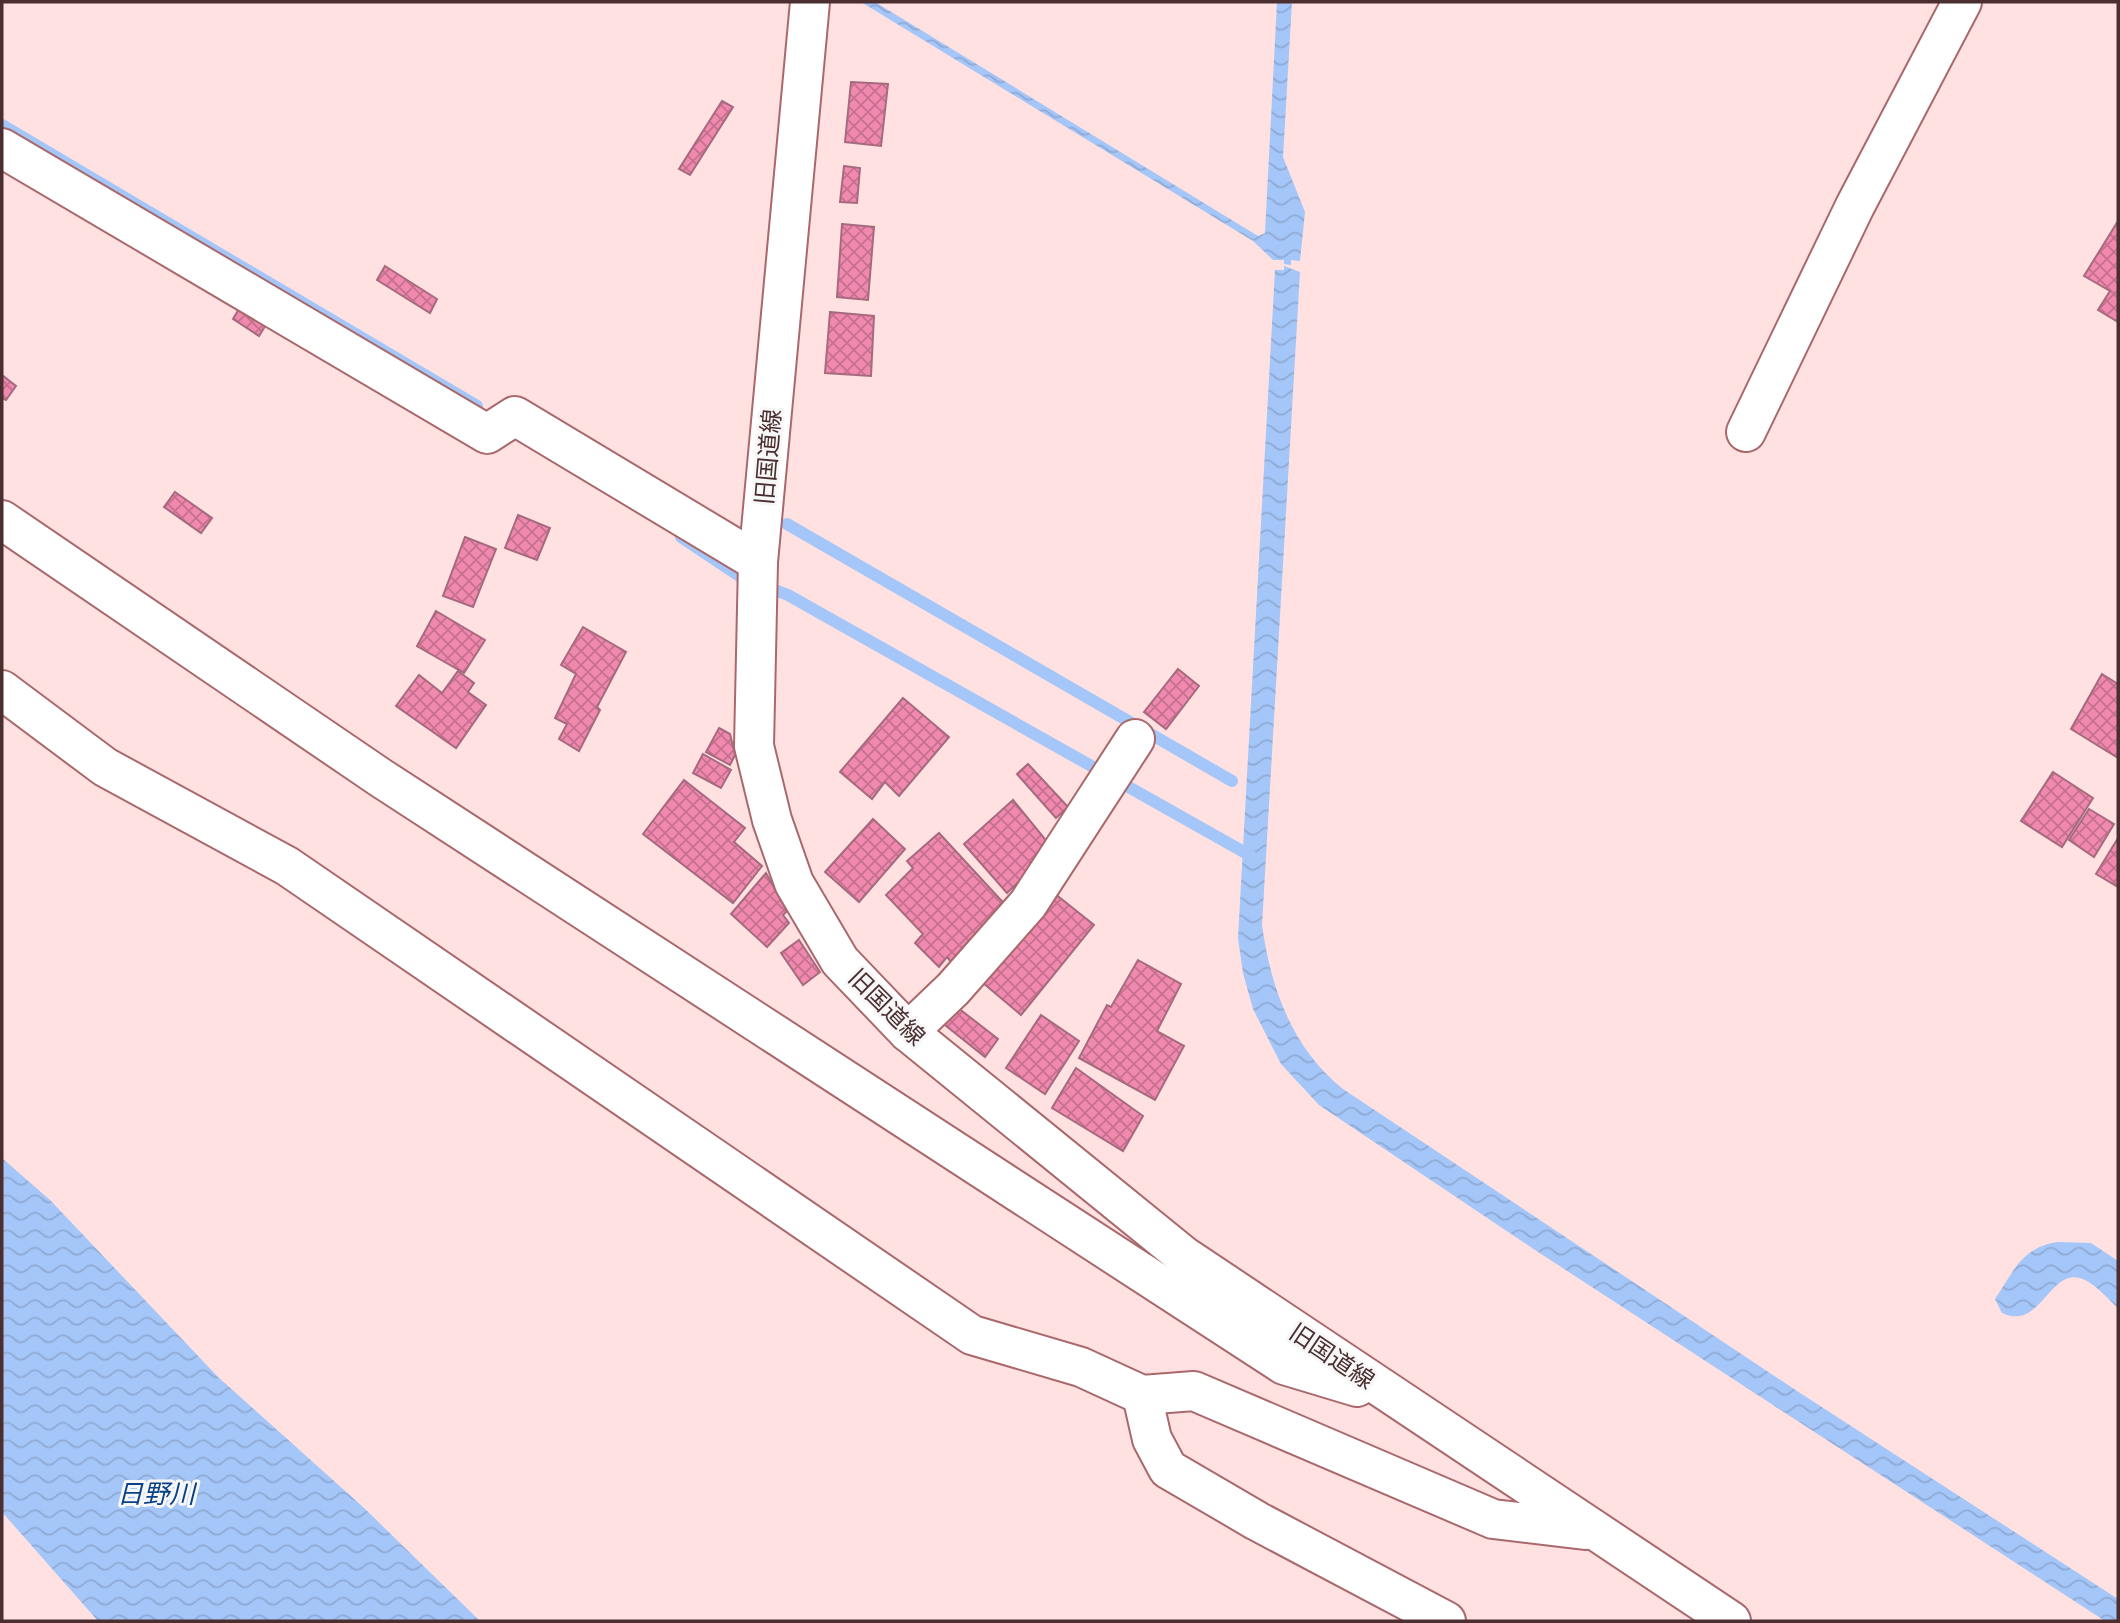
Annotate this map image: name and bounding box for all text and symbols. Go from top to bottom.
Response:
street label: 旧国道線 [748,408,788,506]
street label: 旧国道線 [842,962,932,1052]
street label: 旧国道線 [1284,1316,1380,1396]
water label: 日野川 [117,1477,198,1510]

